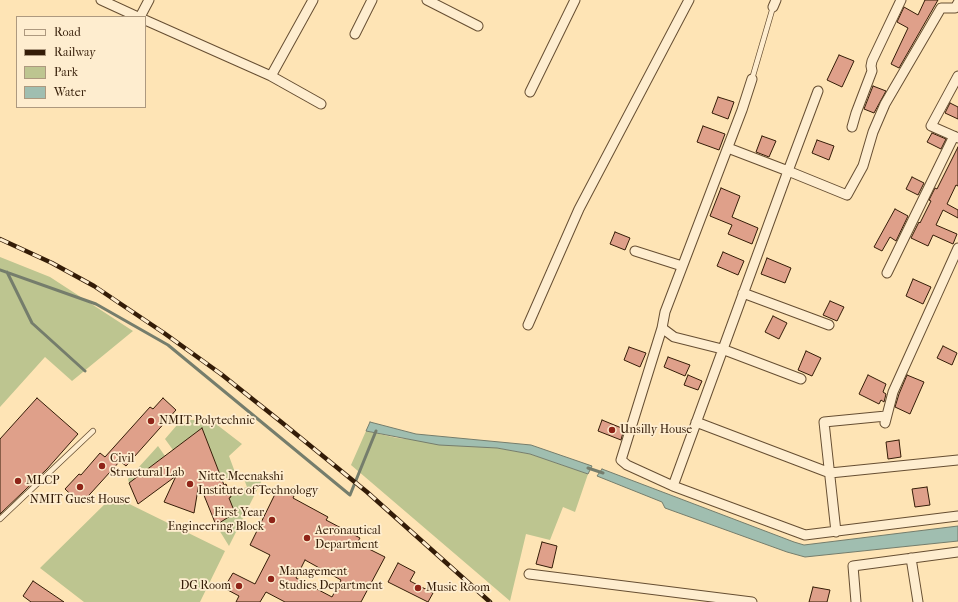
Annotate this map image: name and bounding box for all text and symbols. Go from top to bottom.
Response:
legend [16,16,146,108]
text: Road [54,25,81,39]
text: Railway [54,45,96,59]
text: Park [54,65,78,79]
text: Water [54,85,86,99]
place label: NMIT Polytechnic [159,414,255,428]
marker: NMIT Polytechnic [146,416,156,426]
place label: Unsilly House [620,423,692,437]
marker: Unsilly House [607,425,617,435]
place label: Civil Structural Lab [110,452,184,480]
marker: Civil Structural Lab [97,461,107,471]
place label: Nitte Meenakshi Institute of Technology [198,470,318,498]
place label: MLCP [26,474,60,488]
marker: MLCP [13,476,23,486]
marker: Nitte Meenakshi Institute of Technology [185,479,195,489]
marker: NMIT Guest House [75,482,85,492]
place label: NMIT Guest House [30,493,130,507]
place label: First Year Engineering Block [168,506,264,534]
marker: First Year Engineering Block [267,515,277,525]
place label: Aeronautical Department [315,524,381,552]
marker: Aeronautical Department [302,533,312,543]
place label: Management Studies Department [279,565,383,593]
marker: Management Studies Department [266,574,276,584]
place label: DG Room [180,579,231,593]
marker: DG Room [234,581,244,591]
place label: Music Room [426,581,490,595]
marker: Music Room [413,583,423,593]

